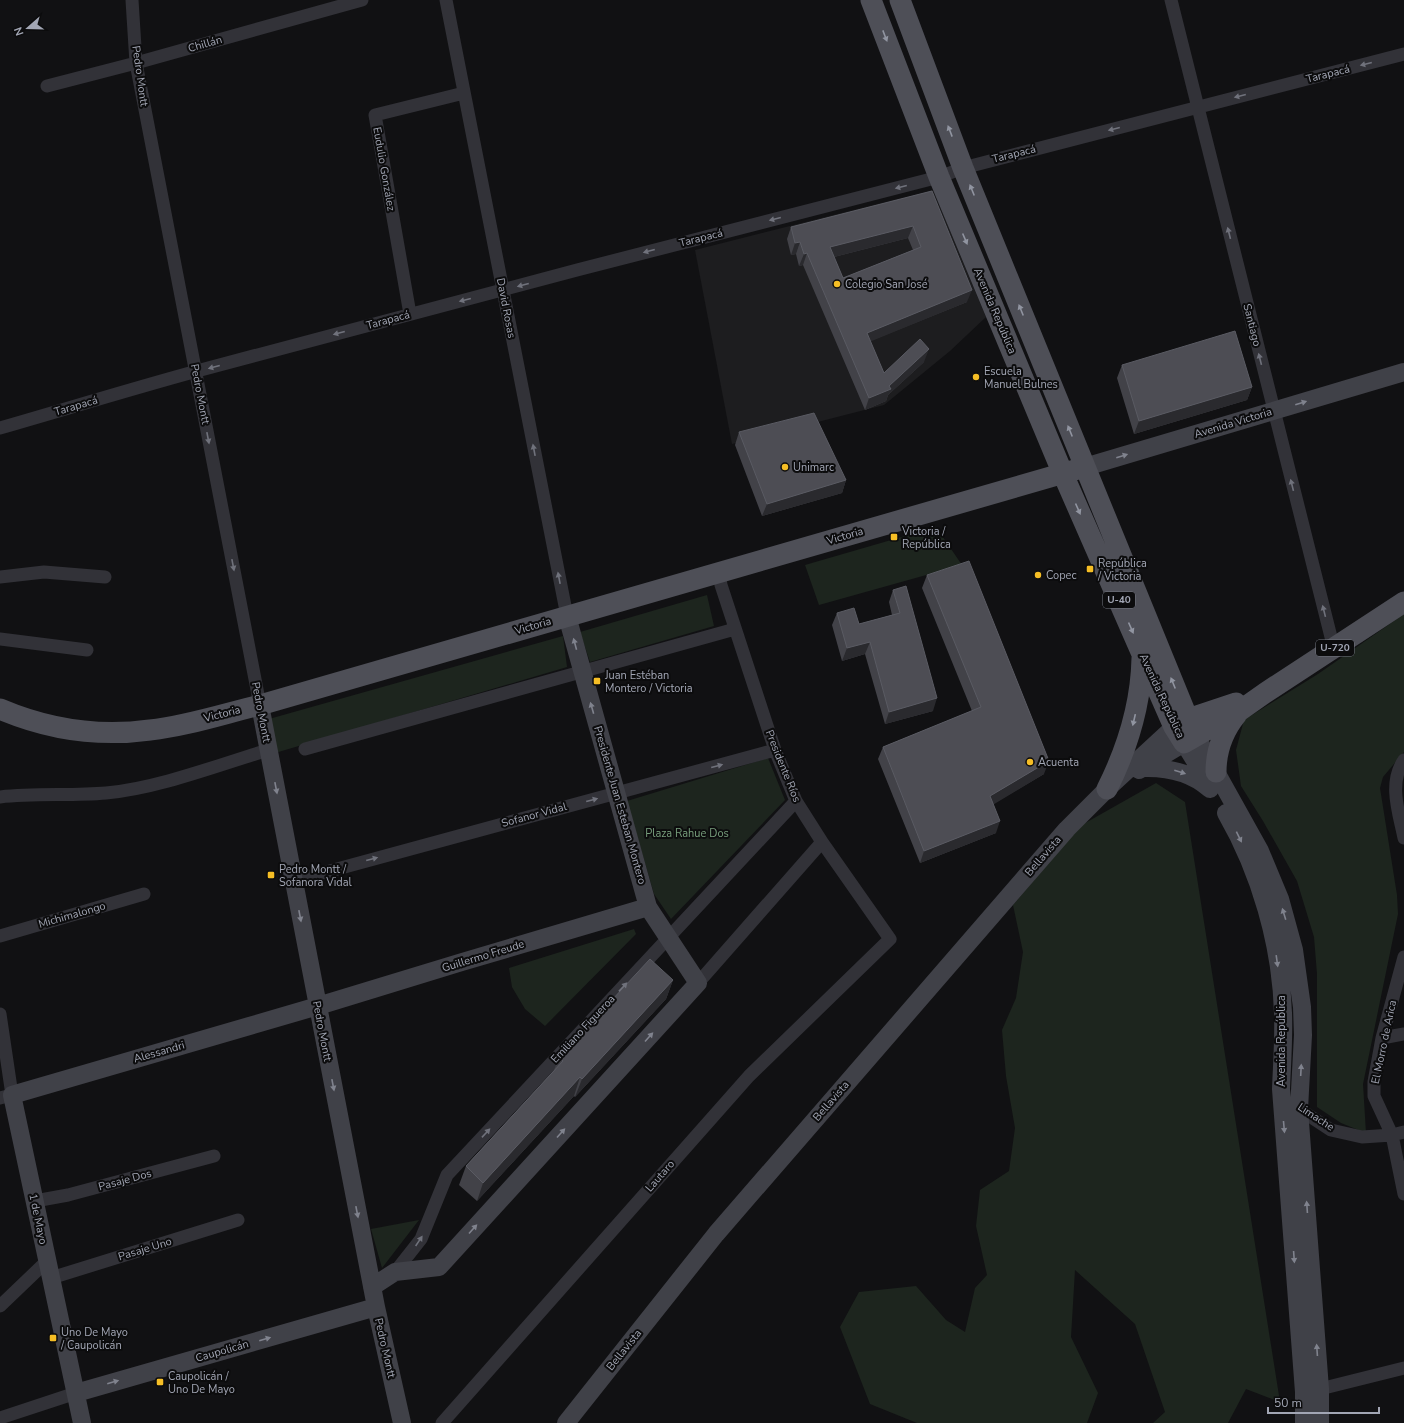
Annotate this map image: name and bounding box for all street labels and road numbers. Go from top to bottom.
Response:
street label: Chillán [186,32,224,56]
street label: Pedro Montt [128,45,152,107]
street label: Tarapacá [1305,61,1352,87]
street label: Eudulio González [369,126,399,212]
street label: Tarapacá [991,141,1038,167]
street label: Tarapacá [678,225,725,251]
street label: Avenida República [970,266,1020,356]
street label: David Rosas [493,277,519,339]
street label: Santiago [1239,302,1265,348]
street label: Tarapacá [365,307,412,333]
street label: Pedro Montt [187,363,213,426]
street label: Tarapacá [53,393,100,419]
street label: Avenida Victoria [1192,404,1274,442]
street label: Victoria [824,524,865,549]
road number: U-40 [1103,592,1135,608]
street label: Victoria [512,614,553,639]
road number: U-720 [1316,640,1354,656]
street label: Avenida República [1136,651,1188,741]
street label: Pedro Montt [248,681,274,744]
street label: Victoria [201,702,242,726]
street label: Presidente Juan Esteban Montero [590,724,650,886]
street label: Presidente Ríos [762,728,804,804]
street label: Sofanor Vidal [500,799,569,831]
street label: Bellavista [1021,833,1065,879]
street label: Michimalongo [37,898,107,932]
street label: Guillermo Freude [440,936,526,976]
street label: Emiliano Figueroa [547,992,619,1066]
street label: Avenida República [1274,995,1289,1087]
street label: El Morro de Arica [1368,999,1400,1085]
street label: Pedro Montt [309,1000,335,1063]
street label: Alessandri [132,1038,186,1066]
street label: Bellavista [809,1078,853,1124]
street label: Limache [1295,1100,1337,1135]
street label: Lautaro [642,1157,678,1195]
street label: Pasaje Dos [97,1166,153,1194]
street label: 1 de Mayo [25,1192,51,1246]
street label: Pasaje Uno [116,1234,174,1264]
street label: Pedro Montt [371,1317,399,1380]
street label: Bellavista [603,1326,645,1374]
street label: Caupolicán [194,1336,250,1366]

